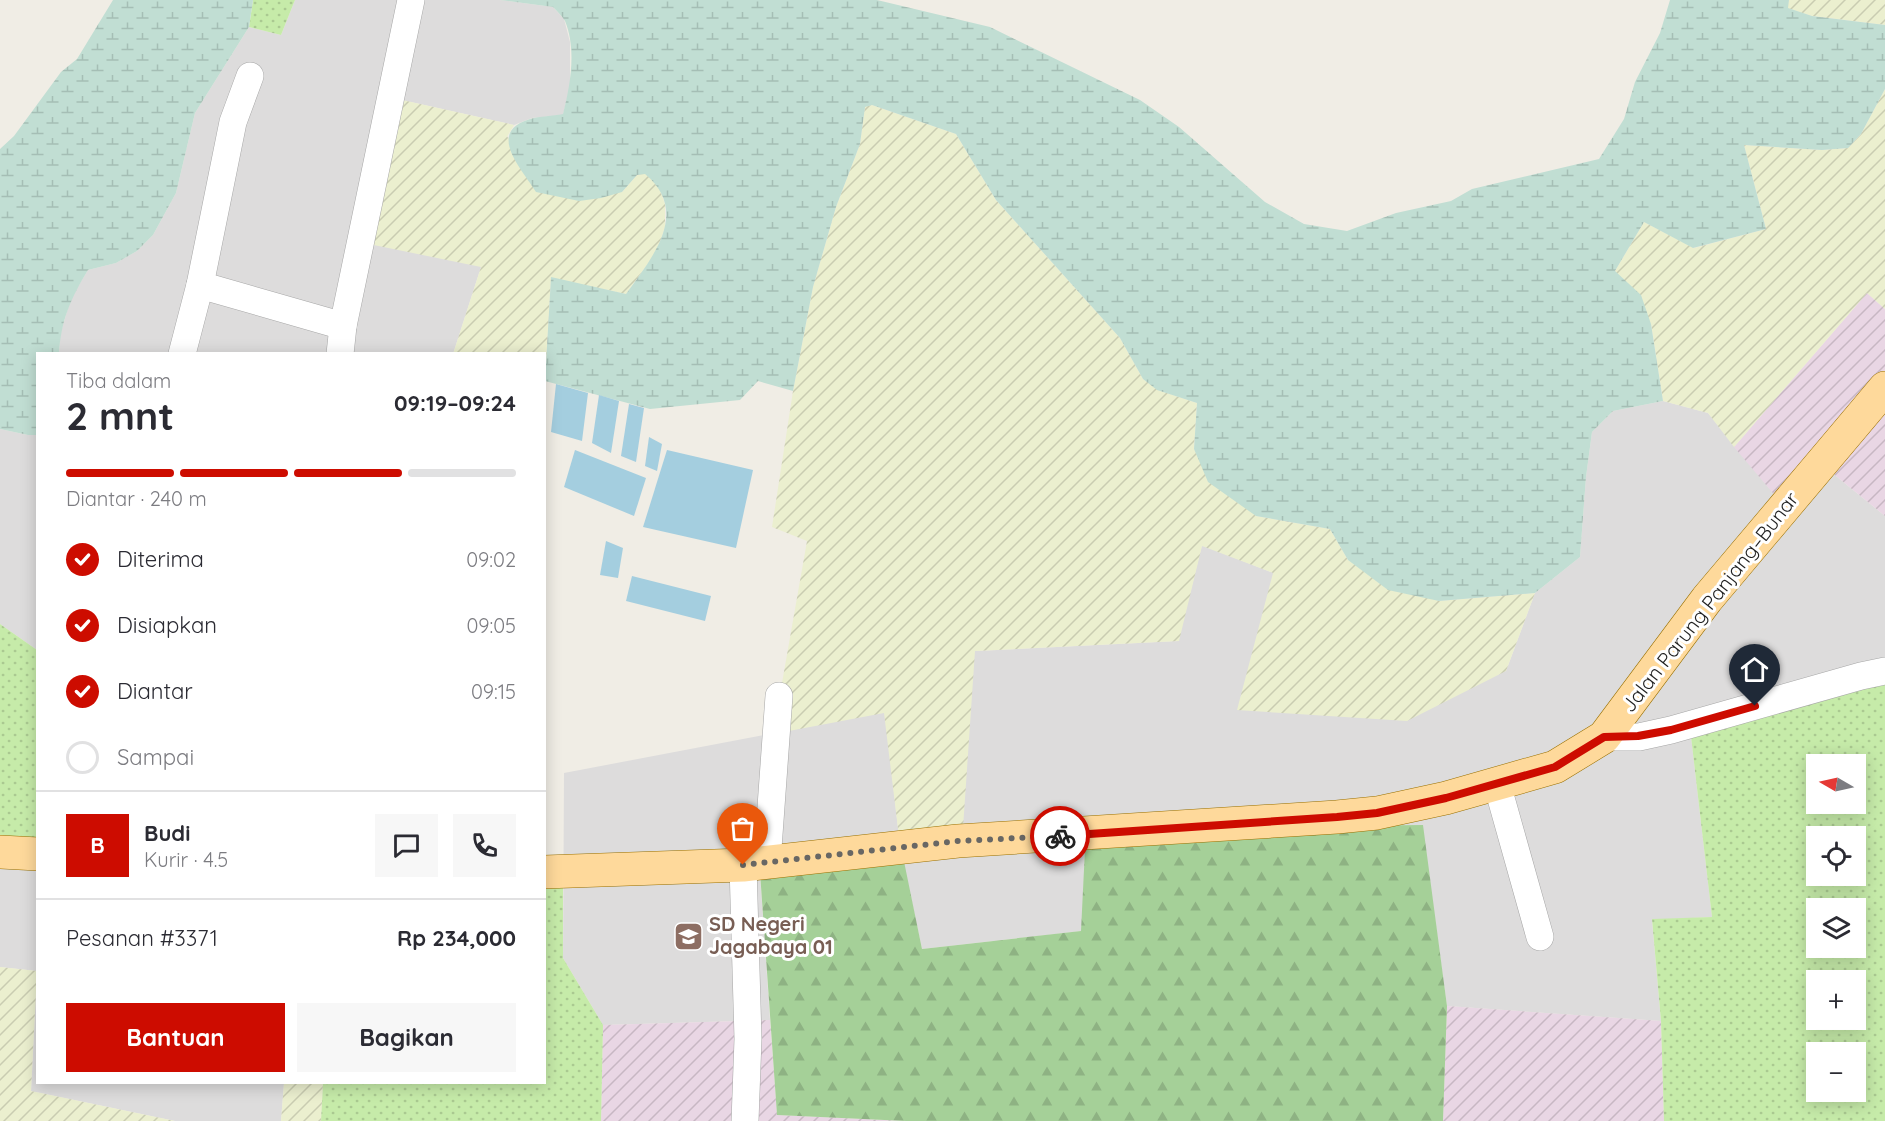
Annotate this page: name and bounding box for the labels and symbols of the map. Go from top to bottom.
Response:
street label: Jalan Parung Panjang–Bunar [1616,486,1804,717]
pin [1729,644,1780,706]
north arrow [1806,754,1866,814]
pin [717,803,768,865]
courier [1030,806,1090,866]
place label: SD Negeri Jagabaya 01 [709,911,833,959]
school or university icon: SD Negeri Jagabaya 01 [672,920,704,952]

